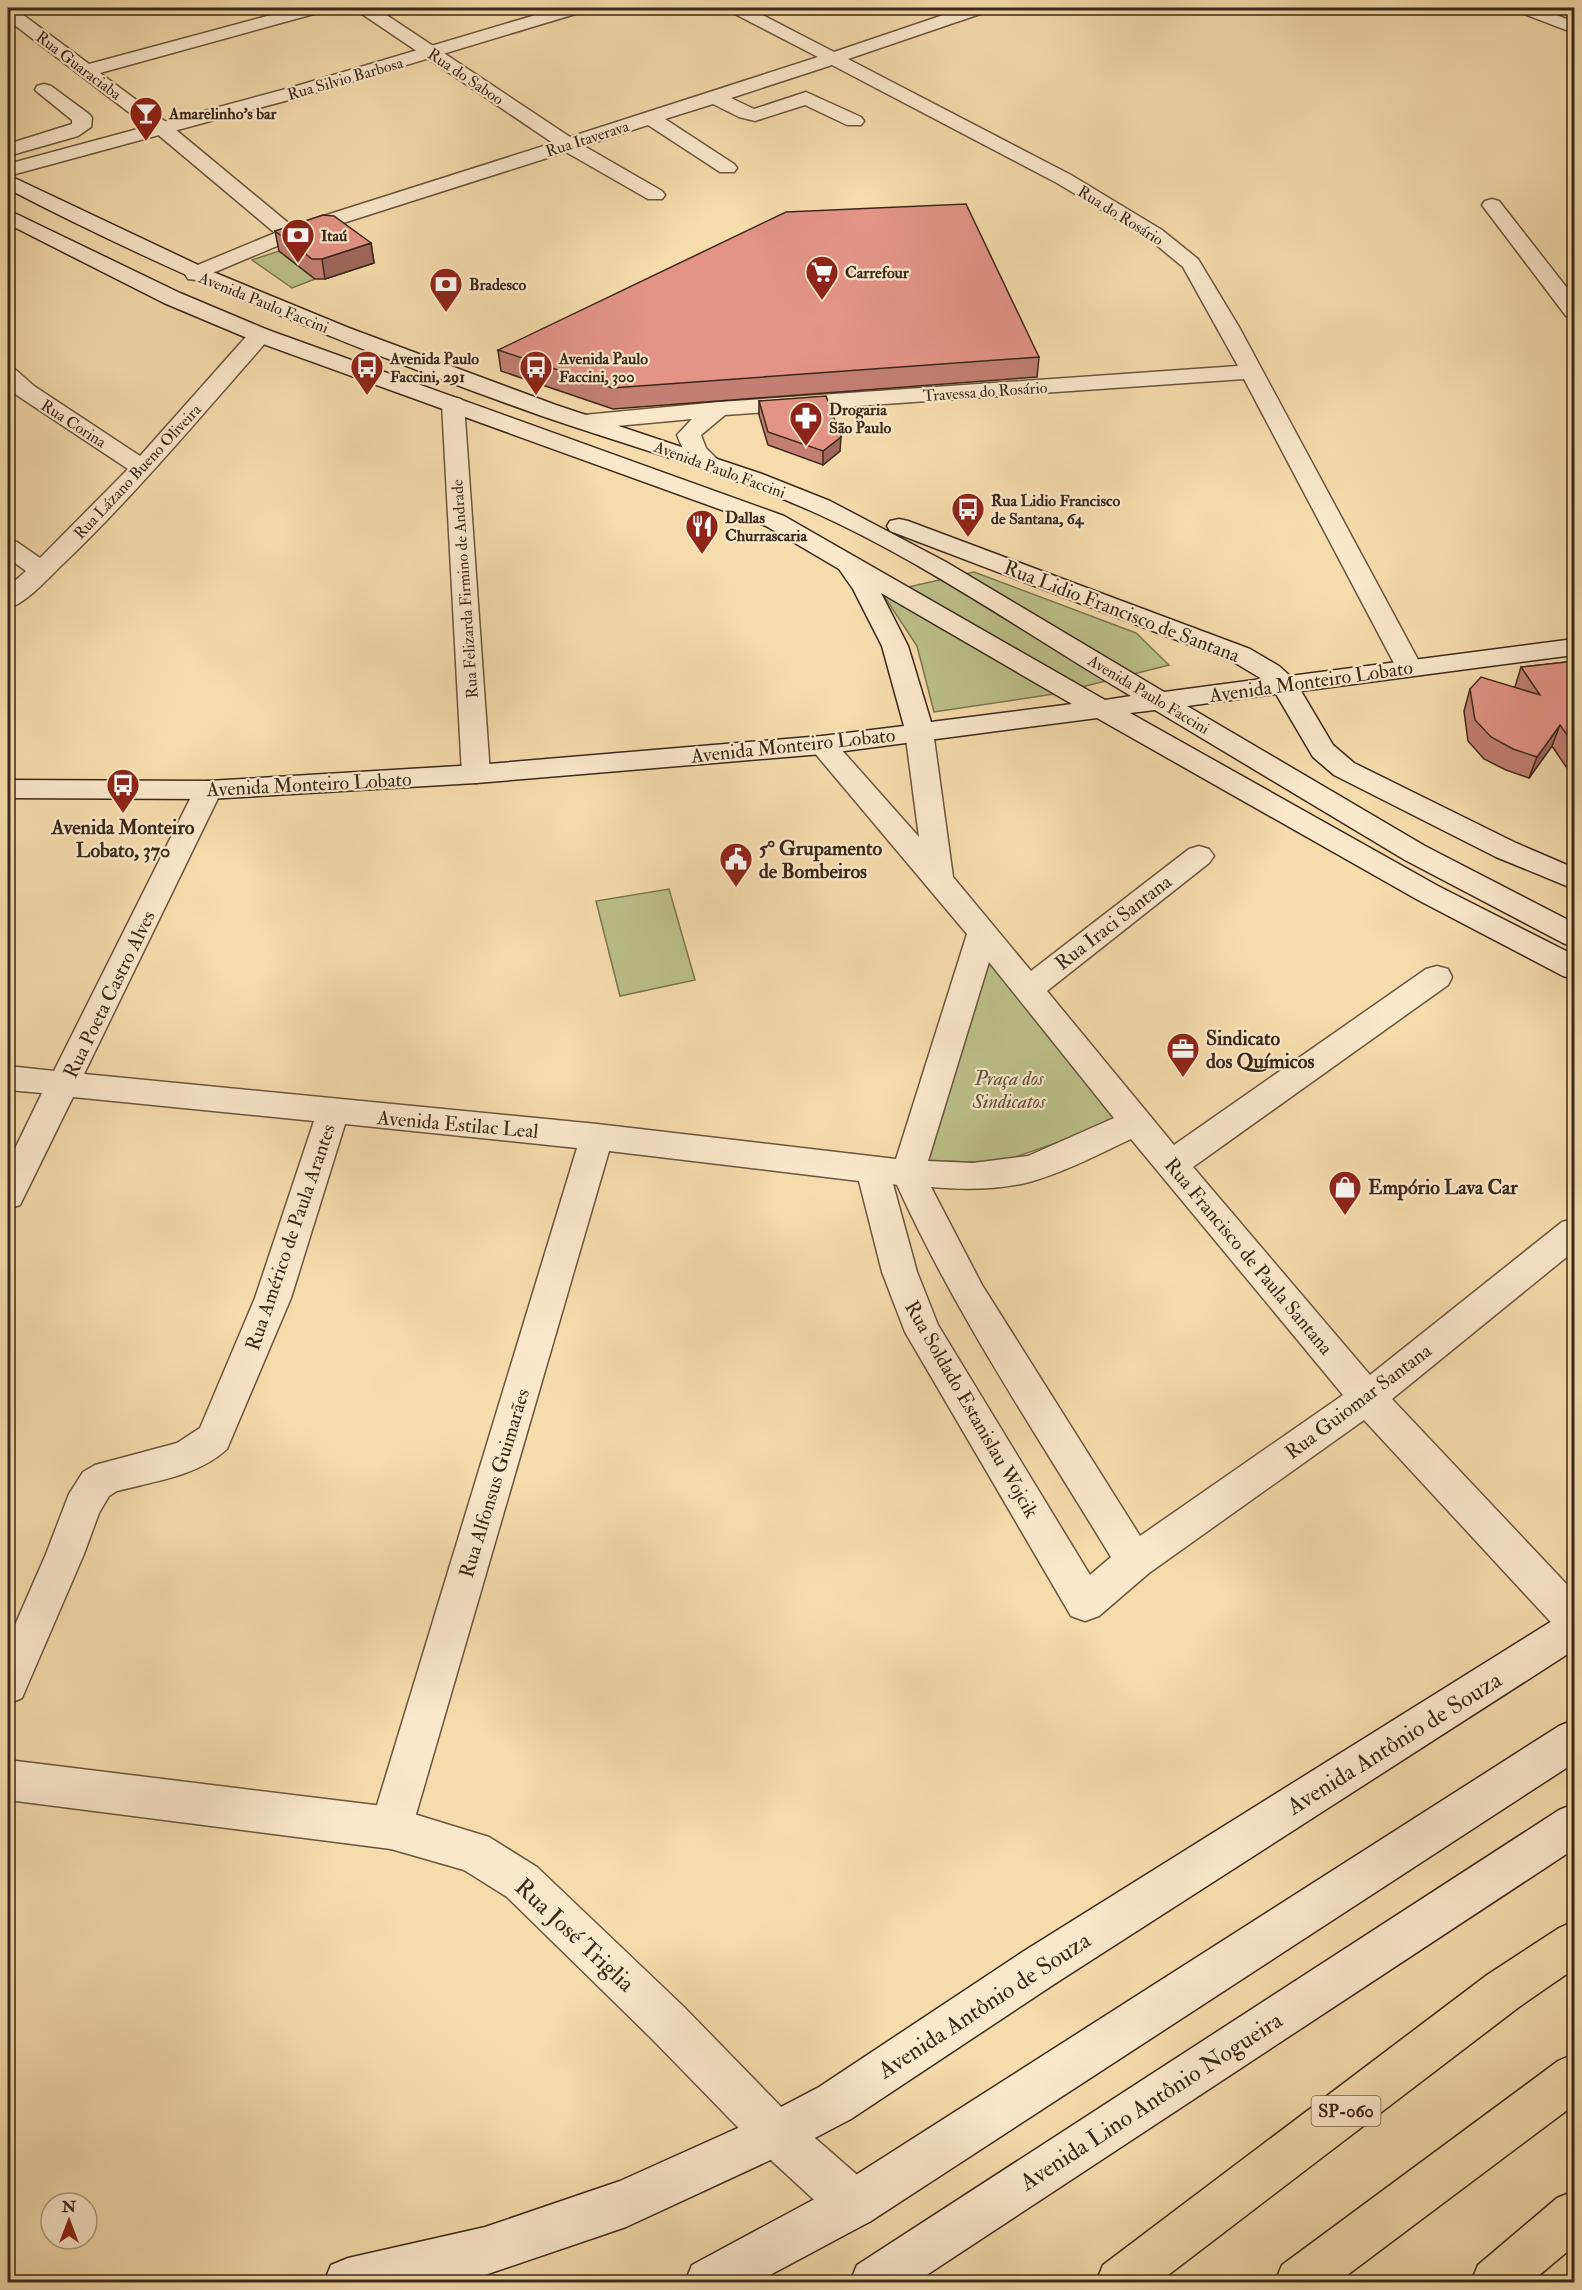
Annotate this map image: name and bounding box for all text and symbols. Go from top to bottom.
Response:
street label: Rua Guaraciaba [32,27,126,105]
street label: Rua do Saboo [424,44,507,110]
street label: Rua Silvio Barbosa [285,53,406,105]
bar icon: Amarelinho's bar [128,95,164,142]
place label: Amarelinho's bar [168,104,278,124]
street label: Rua Itaverava [543,116,632,162]
street label: Rua do Rosário [1074,182,1167,250]
bank icon: Itaú [280,217,316,264]
place label: Itaú [321,226,348,246]
supermarket icon: Carrefour [804,254,840,301]
place label: Carrefour [845,263,910,283]
bank icon: Bradesco [428,266,464,313]
street label: Avenida Paulo Faccini [195,267,331,338]
place label: Bradesco [469,275,526,295]
bus stop icon: Avenida Paulo Faccini, 291 [349,349,385,396]
place label: Avenida Paulo Faccini, 291 [389,349,479,387]
bus stop icon: Avenida Paulo Faccini, 300 [518,349,554,396]
place label: Avenida Paulo Faccini, 300 [558,349,648,387]
street label: Travessa do Rosário [922,378,1048,406]
street label: Rua Corina [37,395,110,453]
street label: Rua Lázano Bueno Oliveira [70,400,206,543]
pharmacy icon: Drogaria São Paulo [788,400,824,447]
place label: Drogaria São Paulo [829,400,891,438]
street label: Avenida Paulo Faccini [650,437,788,503]
street label: Rua Felizarda Firmino de Andrade [447,478,483,699]
bus stop icon: Rua Lidio Francisco de Santana, 64 [950,491,986,538]
place label: Rua Lidio Francisco de Santana, 64 [991,491,1120,529]
restaurant icon: Dallas Churrascaria [684,508,720,555]
place label: Dallas Churrascaria [725,508,808,546]
street label: Rua Lidio Francisco de Santana [1000,555,1244,668]
street label: Avenida Paulo Faccini [1083,650,1213,739]
street label: Avenida Monteiro Lobato [1207,655,1414,708]
street label: Avenida Monteiro Lobato [689,722,896,769]
bus stop icon: Avenida Monteiro Lobato, 370 [105,767,141,814]
street label: Avenida Monteiro Lobato [205,767,412,802]
place label: Avenida Monteiro Lobato, 370 [51,815,195,863]
place label: 5° Grupamento de Bombeiros [759,836,882,884]
public building icon: 5° Grupamento de Bombeiros [718,841,754,888]
street label: Rua Iraci Santana [1050,869,1177,976]
street label: Rua Poeta Castro Alves [58,906,161,1082]
place label: Sindicato dos Químicos [1206,1026,1314,1074]
office icon: Sindicato dos Químicos [1165,1031,1201,1078]
park label: Praça dos Sindicatos [972,1066,1046,1114]
street label: Avenida Estilac Leal [375,1105,540,1144]
street label: Rua Américo de Paula Arantes [240,1120,341,1354]
street label: Rua Francisco de Paula Santana [1159,1153,1339,1361]
shop icon: Empório Lava Car [1327,1169,1363,1216]
place label: Empório Lava Car [1368,1175,1518,1201]
street label: Rua Soldado Estanislau Wojcik [899,1296,1044,1523]
street label: Rua Guiomar Santana [1280,1338,1437,1465]
street label: Rua Alfonsus Guimarães [454,1385,535,1581]
street label: Avenida Antônio de Souza [1280,1664,1509,1823]
street label: Rua José Triglia [508,1872,642,2000]
street label: Avenida Antônio de Souza [871,1924,1098,2086]
street label: Avenida Lino Antônio Nogueira [1013,2004,1289,2199]
road number: SP-060 [1312,2096,1380,2126]
north arrow [39,2191,99,2251]
text: N [61,2197,77,2217]

